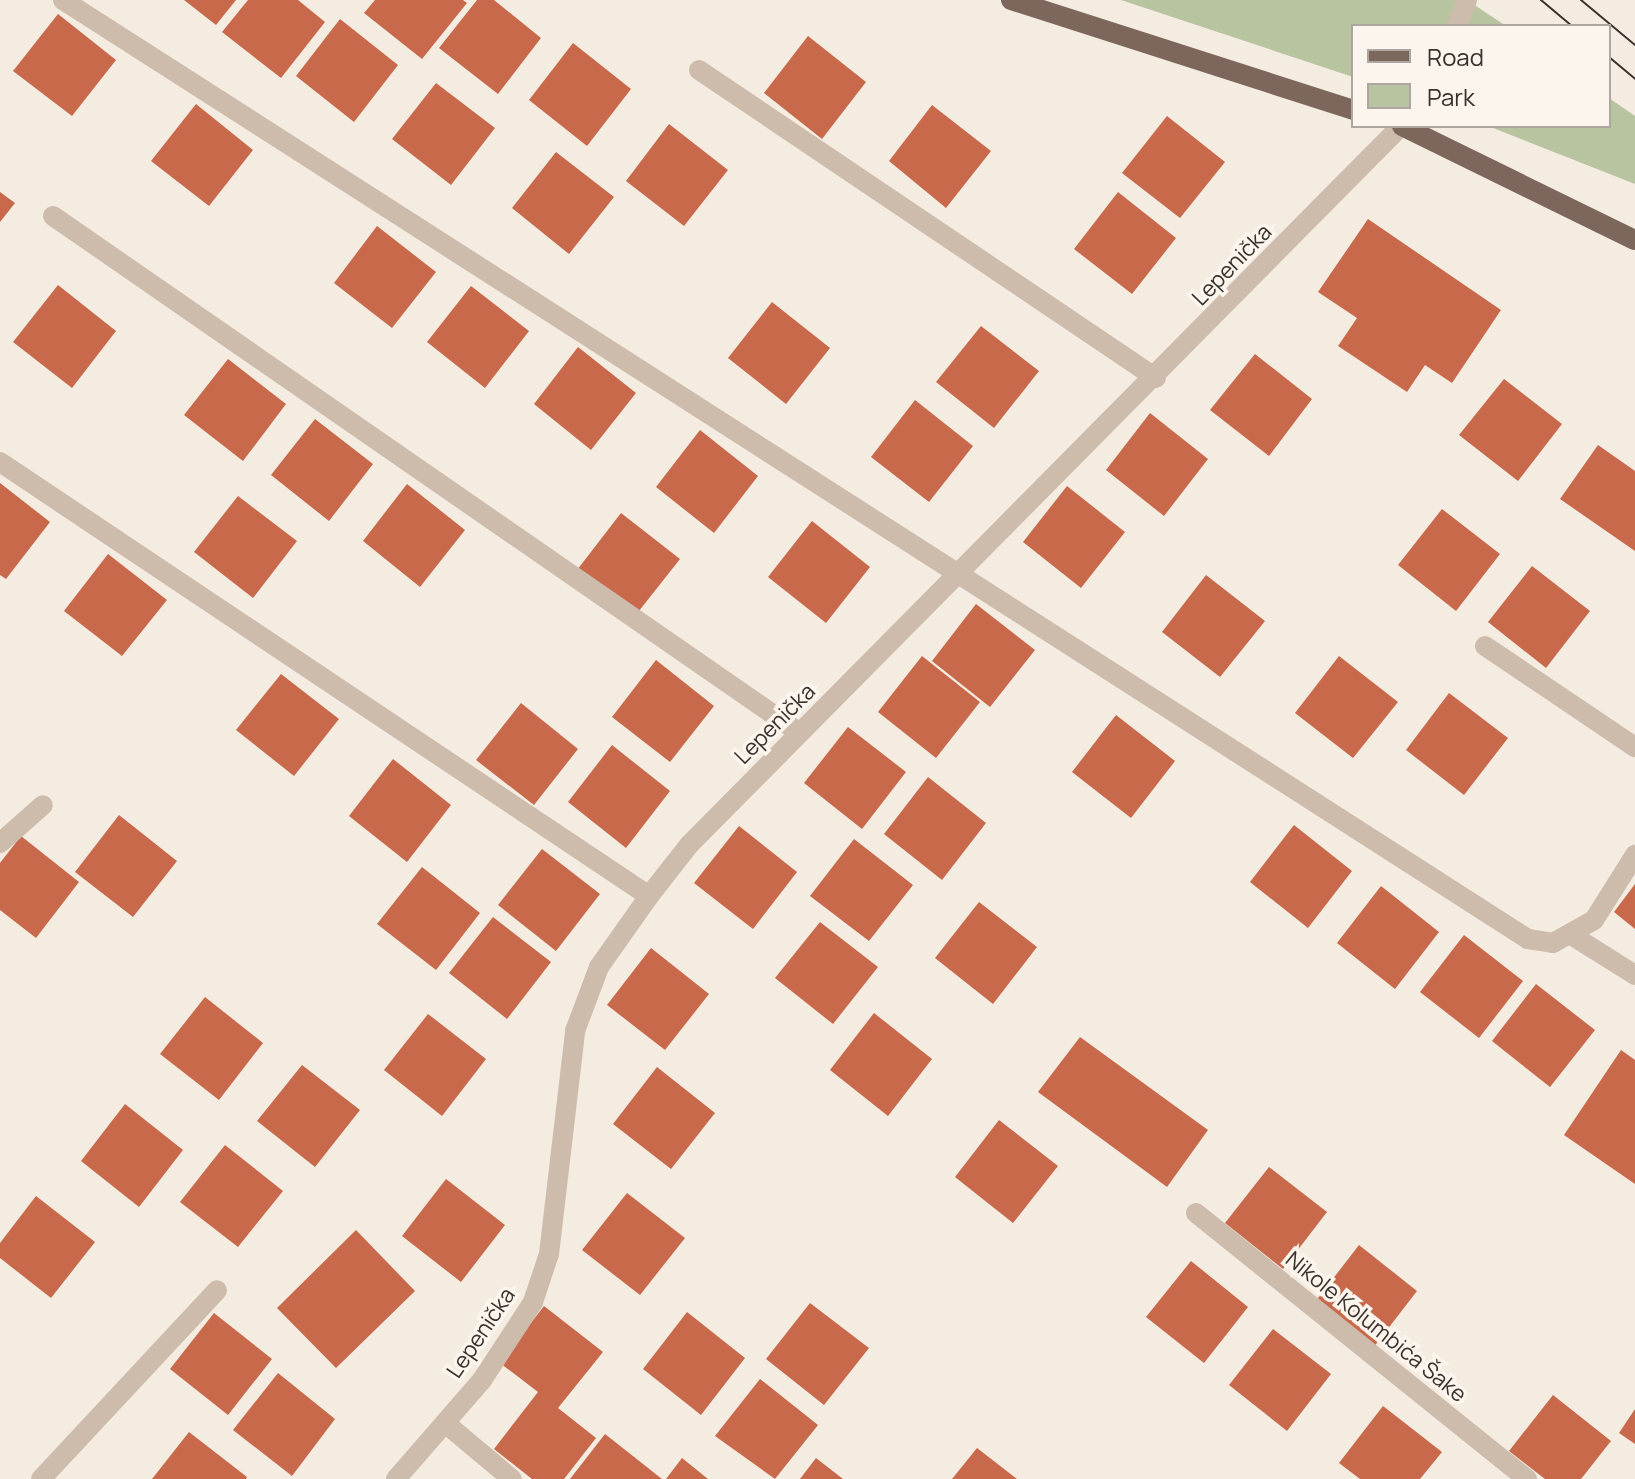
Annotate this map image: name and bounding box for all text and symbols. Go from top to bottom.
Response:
legend [1351,24,1611,128]
text: Road [1427,40,1484,73]
text: Park [1427,80,1475,113]
street label: Lepenička [1187,219,1277,311]
street label: Lepenička [729,678,821,770]
street label: Nikole Kolumbića Šake [1280,1246,1472,1408]
street label: Lepenička [441,1283,521,1383]

